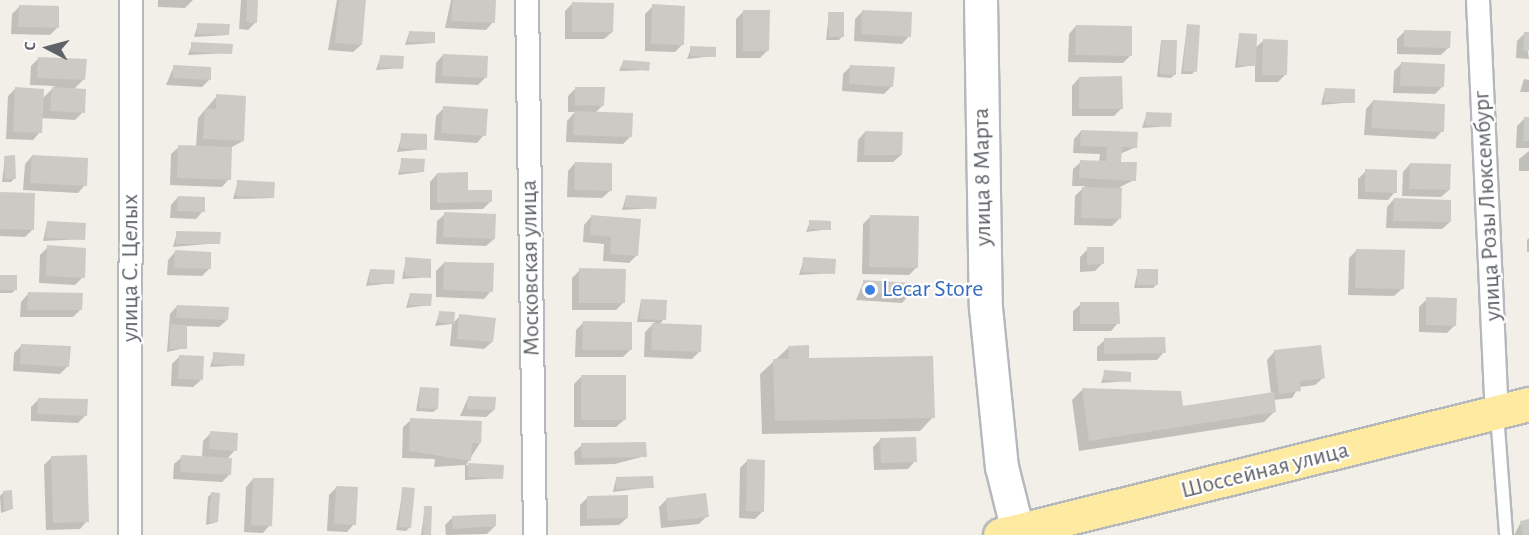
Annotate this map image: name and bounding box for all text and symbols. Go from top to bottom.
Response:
north arrow [18,18,78,78]
text: С [22,41,39,51]
street label: улица Розы Люксембург [1468,90,1508,322]
street label: улица 8 Марта [967,108,999,246]
street label: Московская улица [515,180,547,356]
street label: улица С. Целых [117,194,145,342]
place label: Lecar Store [882,276,983,304]
marker: Lecar Store [863,283,877,297]
street label: Шоссейная улица [1178,436,1352,506]

